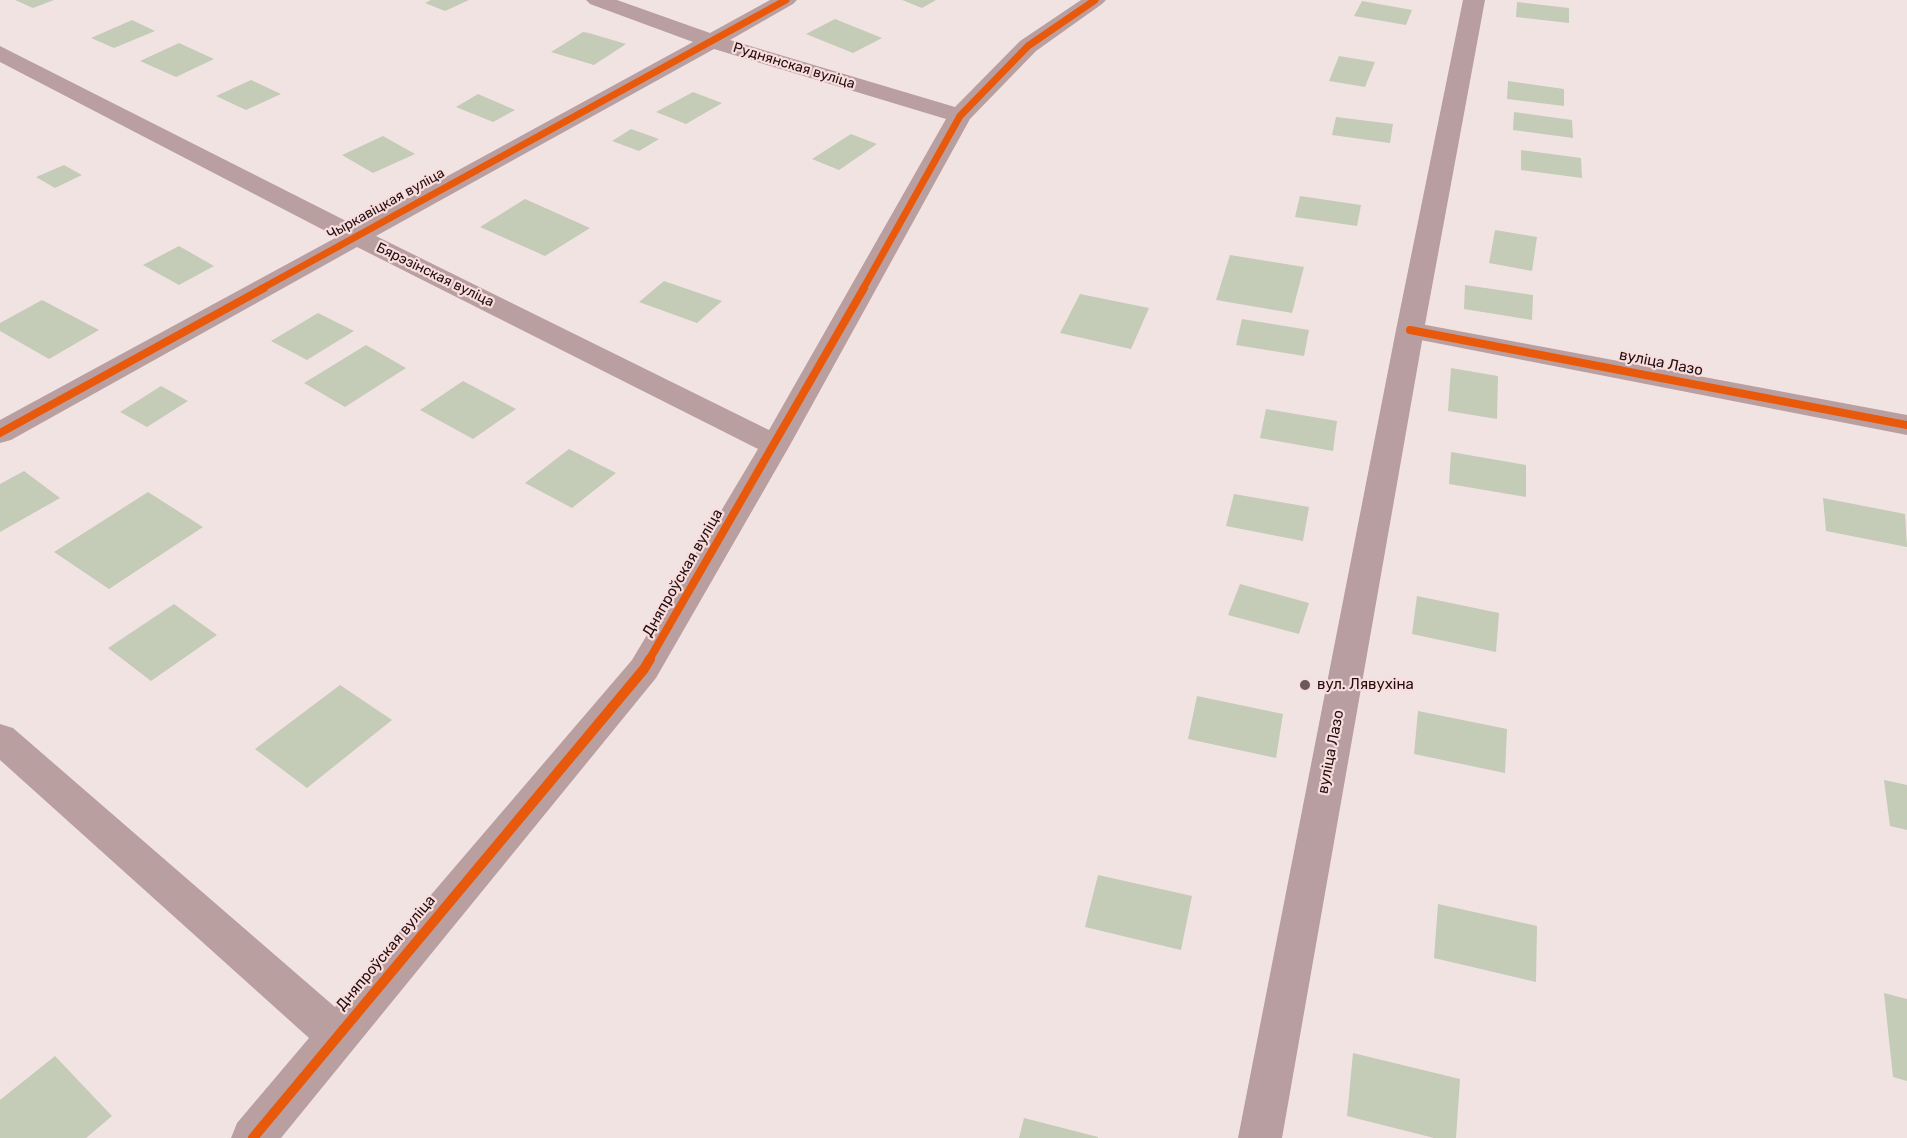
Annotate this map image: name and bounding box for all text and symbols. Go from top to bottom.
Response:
street label: Руднянская вуліца [731,39,857,93]
street label: Чыркавіцкая вуліца [324,165,448,243]
street label: Бярэзінская вуліца [373,239,497,311]
street label: вуліца Лазо [1618,346,1704,380]
street label: Дняпроўская вуліца [639,506,727,640]
place label: вул. Лявухіна [1317,676,1414,694]
marker: вул. Лявухіна [1298,678,1312,692]
street label: вуліца Лазо [1314,709,1348,795]
street label: Дняпроўская вуліца [333,892,439,1014]

